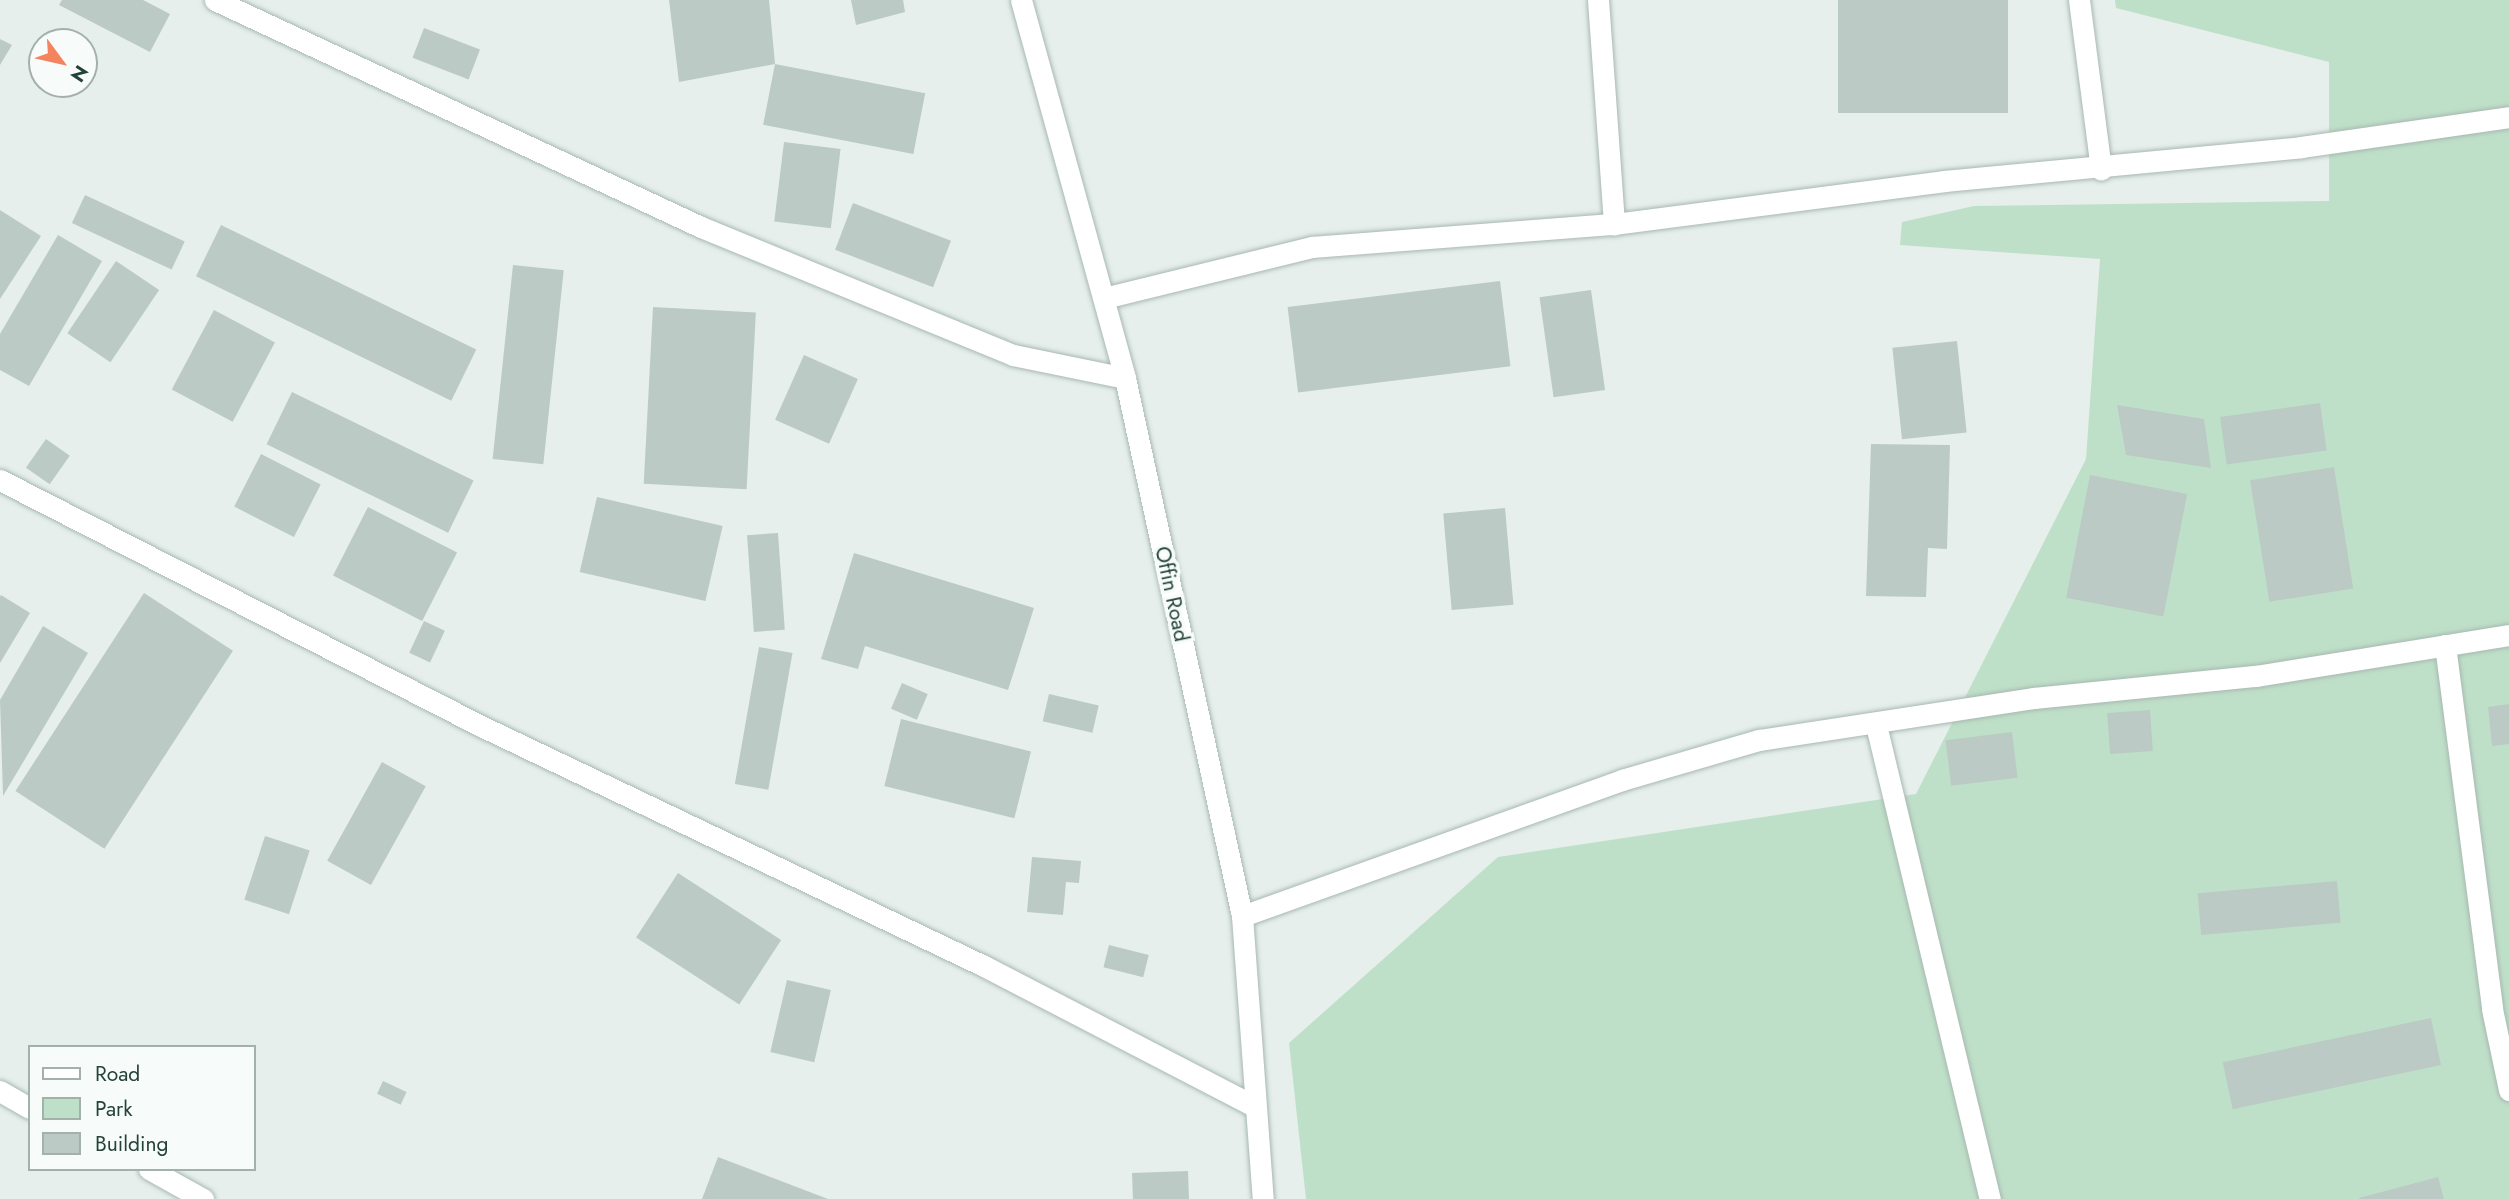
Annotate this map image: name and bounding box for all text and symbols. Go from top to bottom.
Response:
north arrow [28,28,98,98]
text: N [64,60,95,87]
street label: Offin Road [1150,544,1194,644]
legend [28,1045,256,1171]
text: Road [95,1059,140,1089]
text: Park [95,1094,132,1124]
text: Building [95,1129,168,1159]

